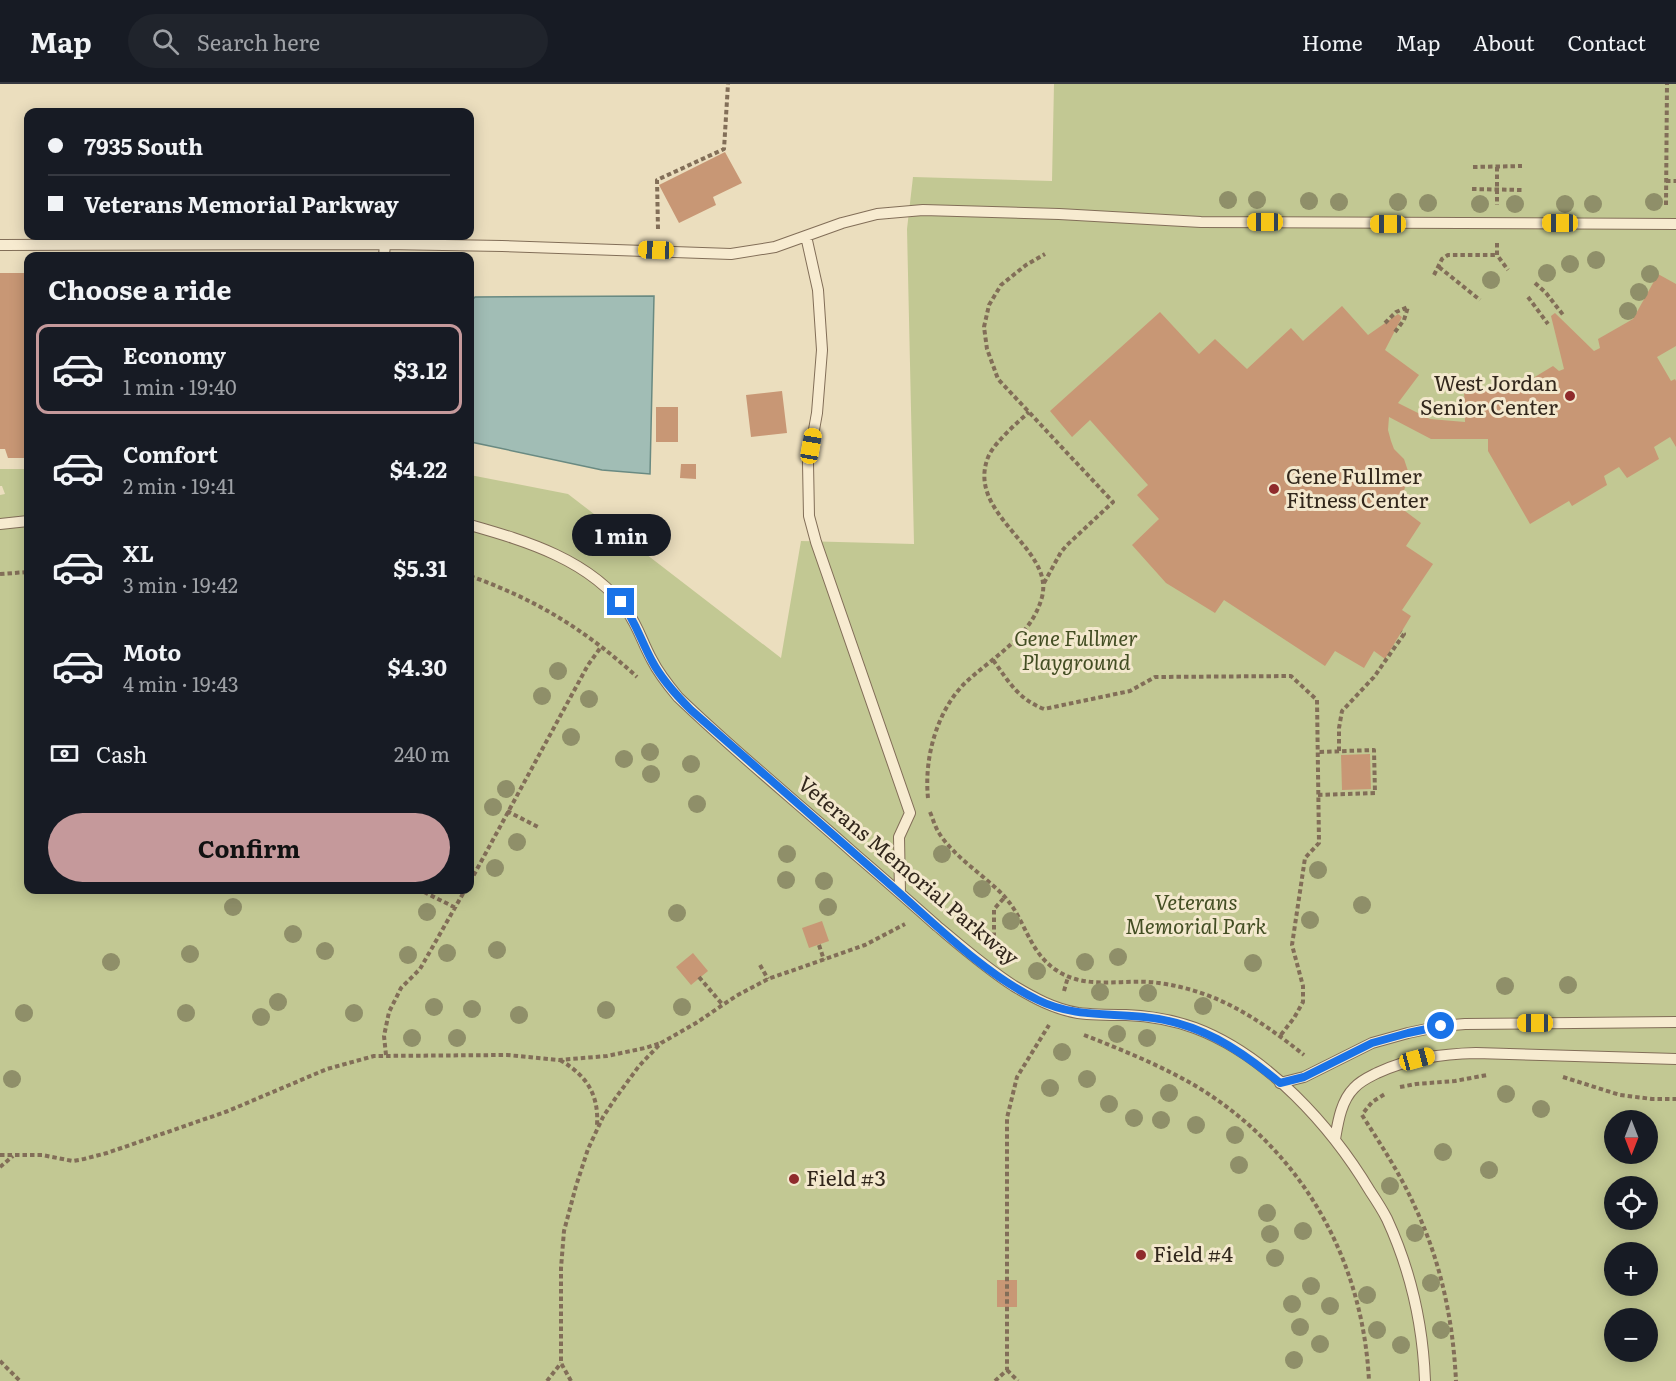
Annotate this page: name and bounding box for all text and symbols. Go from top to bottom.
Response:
search box [128,14,548,68]
text: Map [30,20,92,62]
icon: search [149,25,182,58]
text: Search here [197,25,320,58]
text: Home [1302,26,1363,57]
text: Map [1396,26,1440,57]
text: About [1473,26,1535,57]
text: Contact [1568,26,1646,57]
text: 7935 South [84,129,203,162]
text: Veterans Memorial Parkway [84,187,399,220]
car [1247,213,1283,231]
car [1542,214,1578,232]
car [1370,215,1406,233]
car [638,240,674,260]
text: Choose a ride [48,268,231,308]
text: Economy [123,338,226,371]
icon: car [51,342,105,396]
text: $3.12 [393,353,447,386]
place label: West Jordan Senior Center [1420,366,1558,421]
text: 1 min · 19:40 [123,371,237,401]
marker: West Jordan Senior Center [1563,389,1577,403]
car [799,427,823,465]
text: Comfort [123,437,218,470]
icon: car [51,441,105,495]
text: $4.22 [390,452,447,485]
place label: Gene Fullmer Fitness Center [1286,459,1428,514]
text: 2 min · 19:41 [123,470,235,500]
marker: Gene Fullmer Fitness Center [1267,482,1281,496]
callout: 1 min [572,515,670,557]
text: 1 min [595,520,648,550]
text: XL [123,536,154,569]
icon: car [51,540,105,594]
text: $5.31 [393,551,447,584]
text: 3 min · 19:42 [123,569,238,599]
route end [607,588,634,615]
park label: Gene Fullmer Playground [1014,621,1138,676]
text: Moto [123,635,181,668]
icon: car [51,639,105,693]
text: $4.30 [388,650,447,683]
text: 4 min · 19:43 [123,668,239,698]
icon: cash [48,737,81,770]
text: Cash [96,737,147,770]
text: 240 m [394,738,450,768]
street label: Veterans Memorial Parkway [792,767,1028,972]
button: Confirm [48,813,450,882]
park label: Veterans Memorial Park [1125,885,1267,940]
route start [1427,1012,1454,1039]
car [1517,1014,1553,1032]
car [1397,1046,1437,1072]
north arrow [1604,1110,1658,1164]
map controls [1604,1110,1658,1362]
place label: Field #3 [806,1161,886,1192]
marker: Field #3 [787,1172,801,1186]
button: locate [1604,1176,1658,1230]
place label: Field #4 [1153,1237,1233,1268]
button: + [1604,1242,1658,1296]
marker: Field #4 [1134,1248,1148,1262]
button: − [1604,1308,1658,1362]

